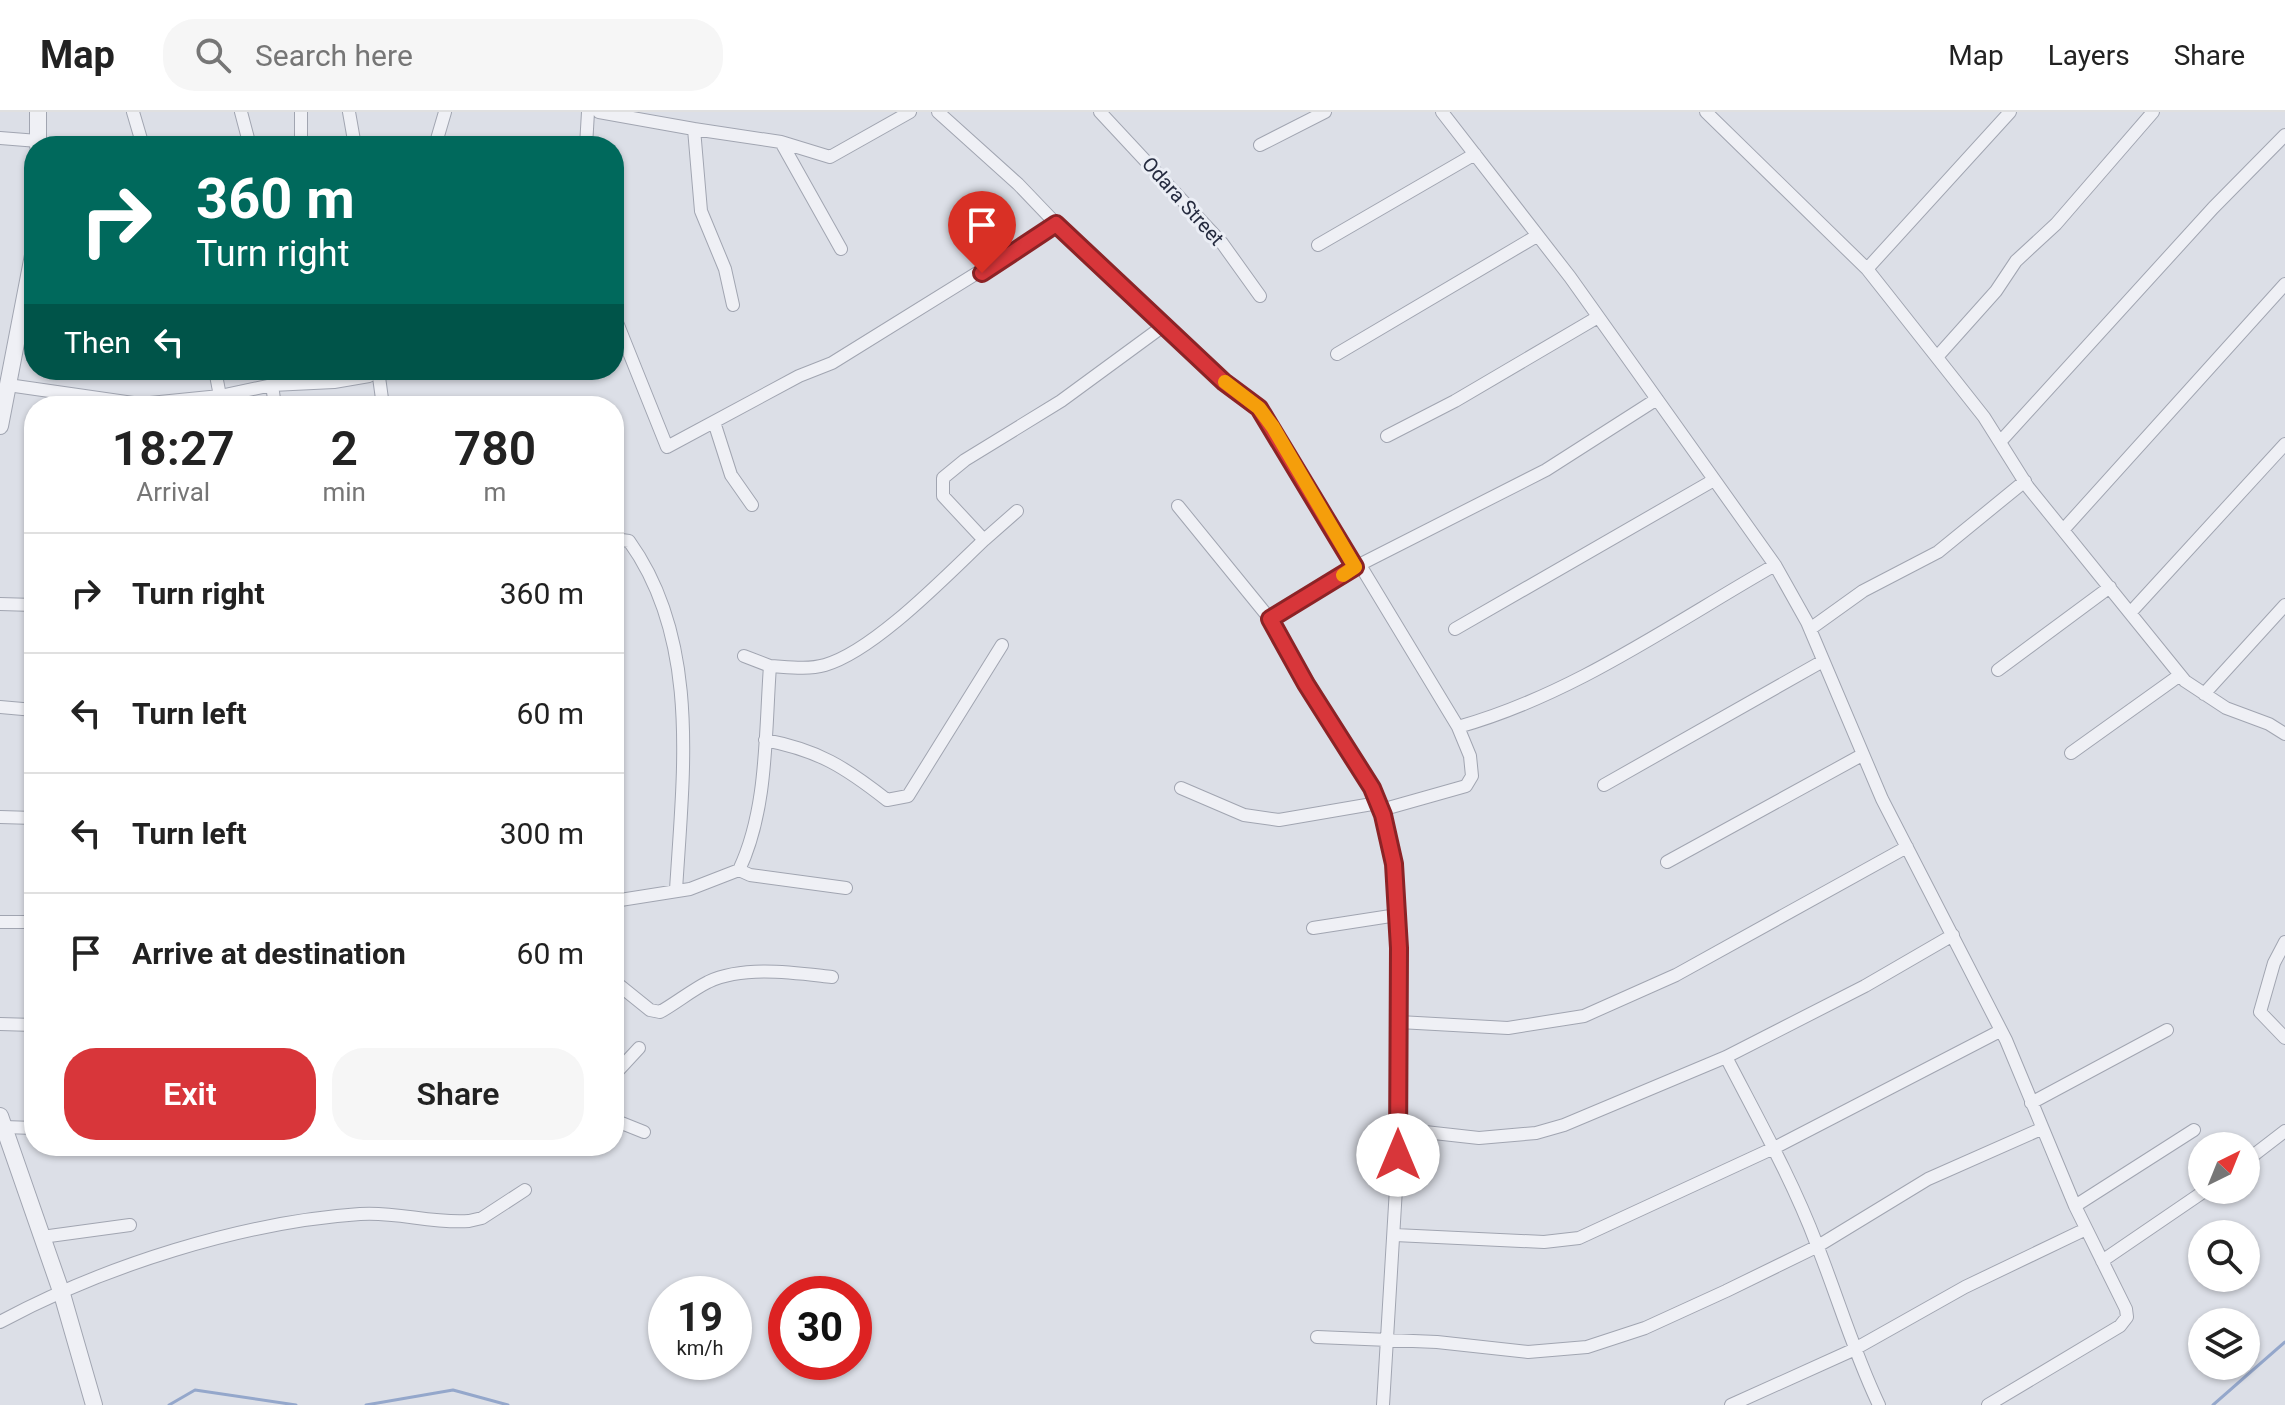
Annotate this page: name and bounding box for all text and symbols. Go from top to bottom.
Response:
search box [163,19,723,91]
text: Map [40,33,115,77]
icon: search [191,33,235,77]
text: Search here [255,38,413,73]
text: Map [1948,39,2004,72]
text: Layers [2048,39,2130,72]
text: Share [2174,39,2245,72]
street label: Odara Street [1137,152,1229,250]
text: 360 m [196,166,355,232]
icon: right [64,168,168,272]
pin [948,191,1016,273]
icon: arrive [960,203,1004,247]
text: Turn right [196,233,349,275]
icon: left [147,320,191,364]
text: Then [64,325,131,360]
text: 18:27 [112,420,235,477]
text: 2 [331,420,358,477]
text: 780 [454,420,536,477]
text: Arrival [136,477,210,507]
text: min [322,477,366,507]
text: m [484,477,506,507]
icon: right [64,571,108,615]
text: Turn right [132,576,265,611]
text: 360 m [500,576,584,611]
icon: left [64,691,108,735]
text: Turn left [132,696,247,731]
text: 60 m [517,696,584,731]
icon: left [64,811,108,855]
text: Turn left [132,816,247,851]
text: 300 m [500,816,584,851]
icon: arrive [64,931,108,975]
text: Arrive at destination [132,936,406,971]
text: 60 m [517,936,584,971]
button: Exit [64,1048,316,1140]
button: Share [332,1048,584,1140]
position arrow [1356,1113,1440,1197]
north arrow [2188,1132,2260,1204]
map controls [2188,1132,2260,1380]
button: search [2188,1220,2260,1292]
speed limit sign: 30 [768,1276,872,1380]
text: 19 [677,1294,723,1341]
button: layers [2188,1308,2260,1380]
text: km/h [677,1336,723,1360]

